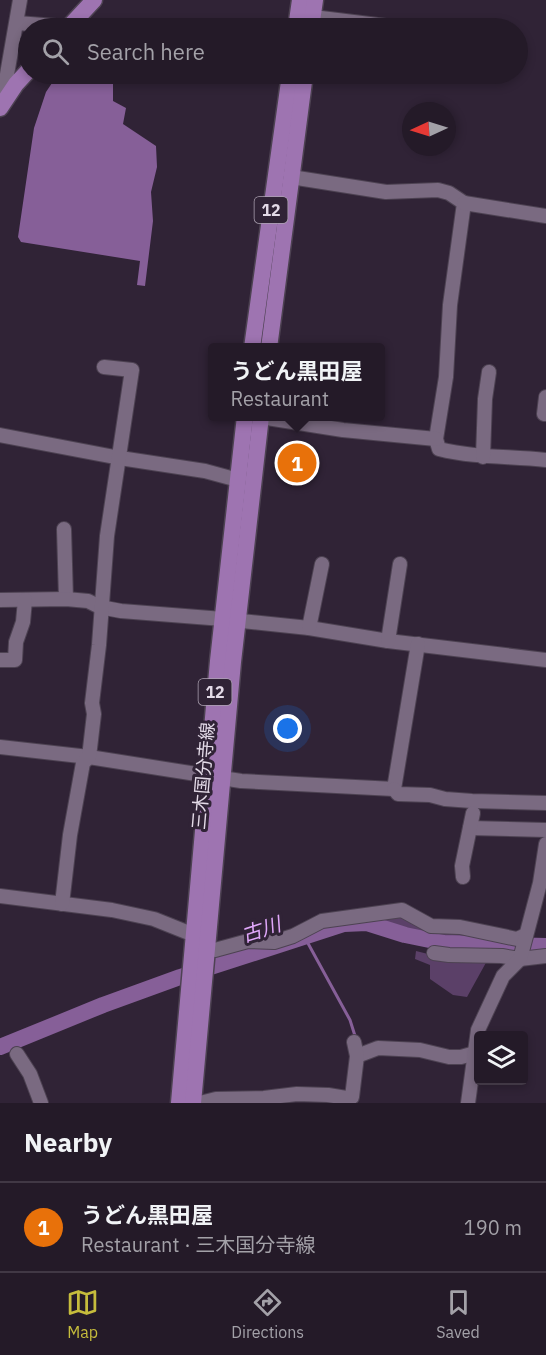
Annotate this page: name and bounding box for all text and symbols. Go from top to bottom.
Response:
search box [18,18,528,84]
icon: search [39,35,72,68]
text: Search here [87,37,205,66]
north arrow [402,102,456,156]
road number: 12 [254,197,288,223]
popup [208,343,385,421]
text: うどん黒田屋 [230,356,363,385]
text: Restaurant [230,385,329,412]
pin: 1 [278,440,316,486]
road number: 12 [198,679,232,705]
your location [273,714,302,743]
street label: 三木国分寺線 [187,721,219,831]
water label: 古川 [238,909,286,948]
map controls [474,1031,528,1085]
button: layers [474,1031,528,1085]
text: Nearby [24,1125,112,1159]
text: うどん黒田屋 [81,1200,213,1229]
text: 1 [38,1214,50,1241]
text: 190 m [464,1214,522,1241]
text: Restaurant · 三木国分寺線 [81,1231,315,1258]
tab: Map [66,1286,99,1342]
tab: Directions [231,1286,304,1342]
tab: Saved [436,1286,480,1342]

